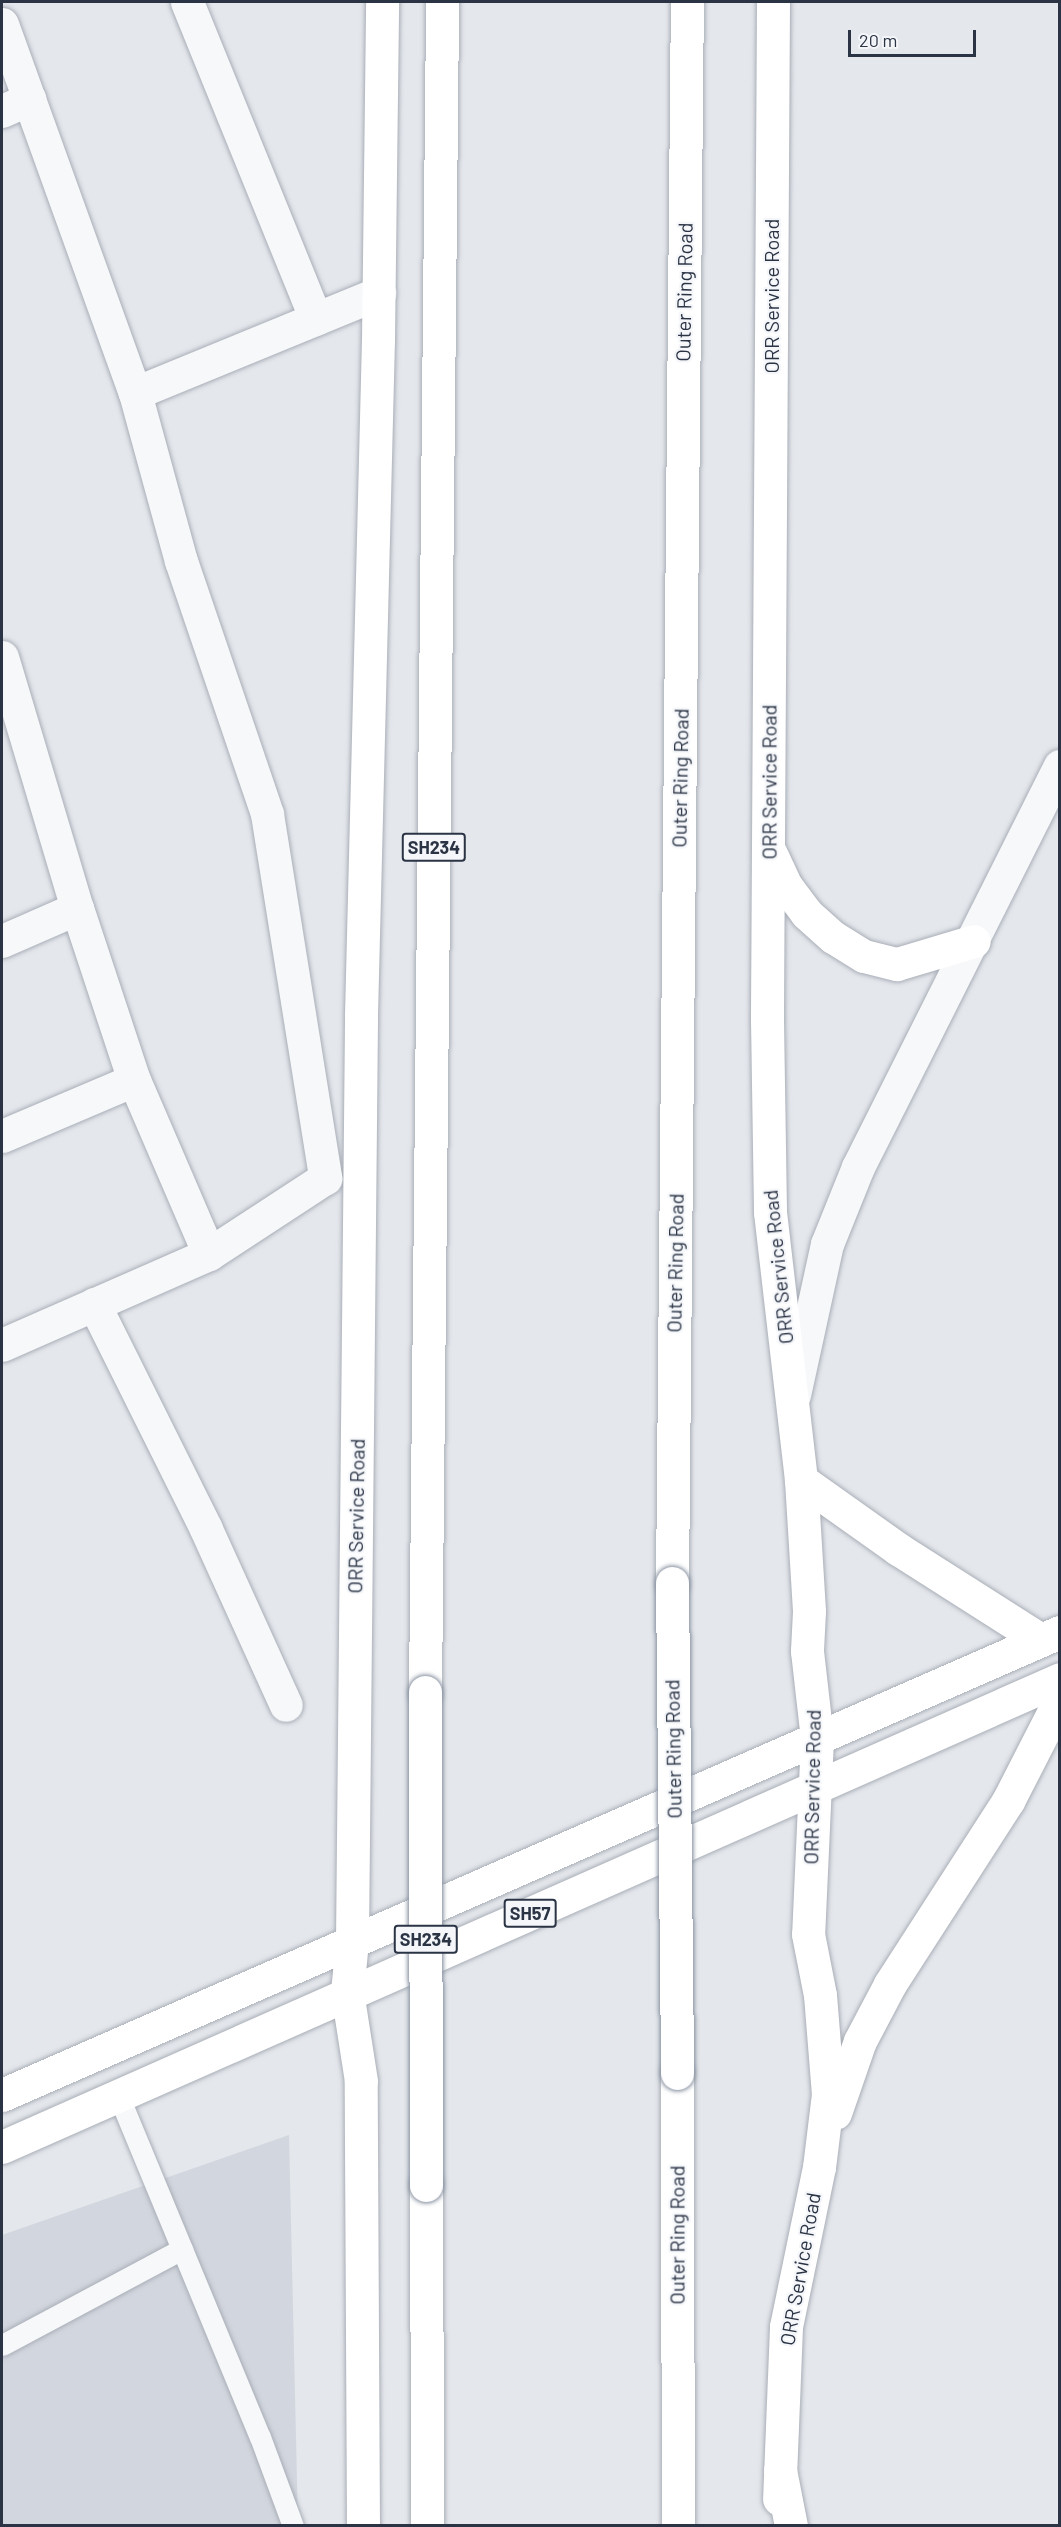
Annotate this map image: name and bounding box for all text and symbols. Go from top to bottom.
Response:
scale bar [851,18,978,56]
text: 20 m [859,29,897,51]
street label: ORR Service Road [759,219,783,373]
street label: Outer Ring Road [671,222,697,362]
street label: ORR Service Road [757,705,781,859]
street label: Outer Ring Road [667,708,693,848]
road number: SH234 [401,832,467,862]
street label: ORR Service Road [758,1189,798,1345]
street label: Outer Ring Road [662,1193,688,1333]
street label: ORR Service Road [343,1438,369,1594]
street label: Outer Ring Road [660,1679,686,1819]
street label: ORR Service Road [799,1709,825,1865]
road number: SH57 [503,1898,557,1928]
road number: SH234 [393,1924,459,1954]
street label: Outer Ring Road [665,2165,689,2305]
street label: ORR Service Road [775,2191,825,2347]

